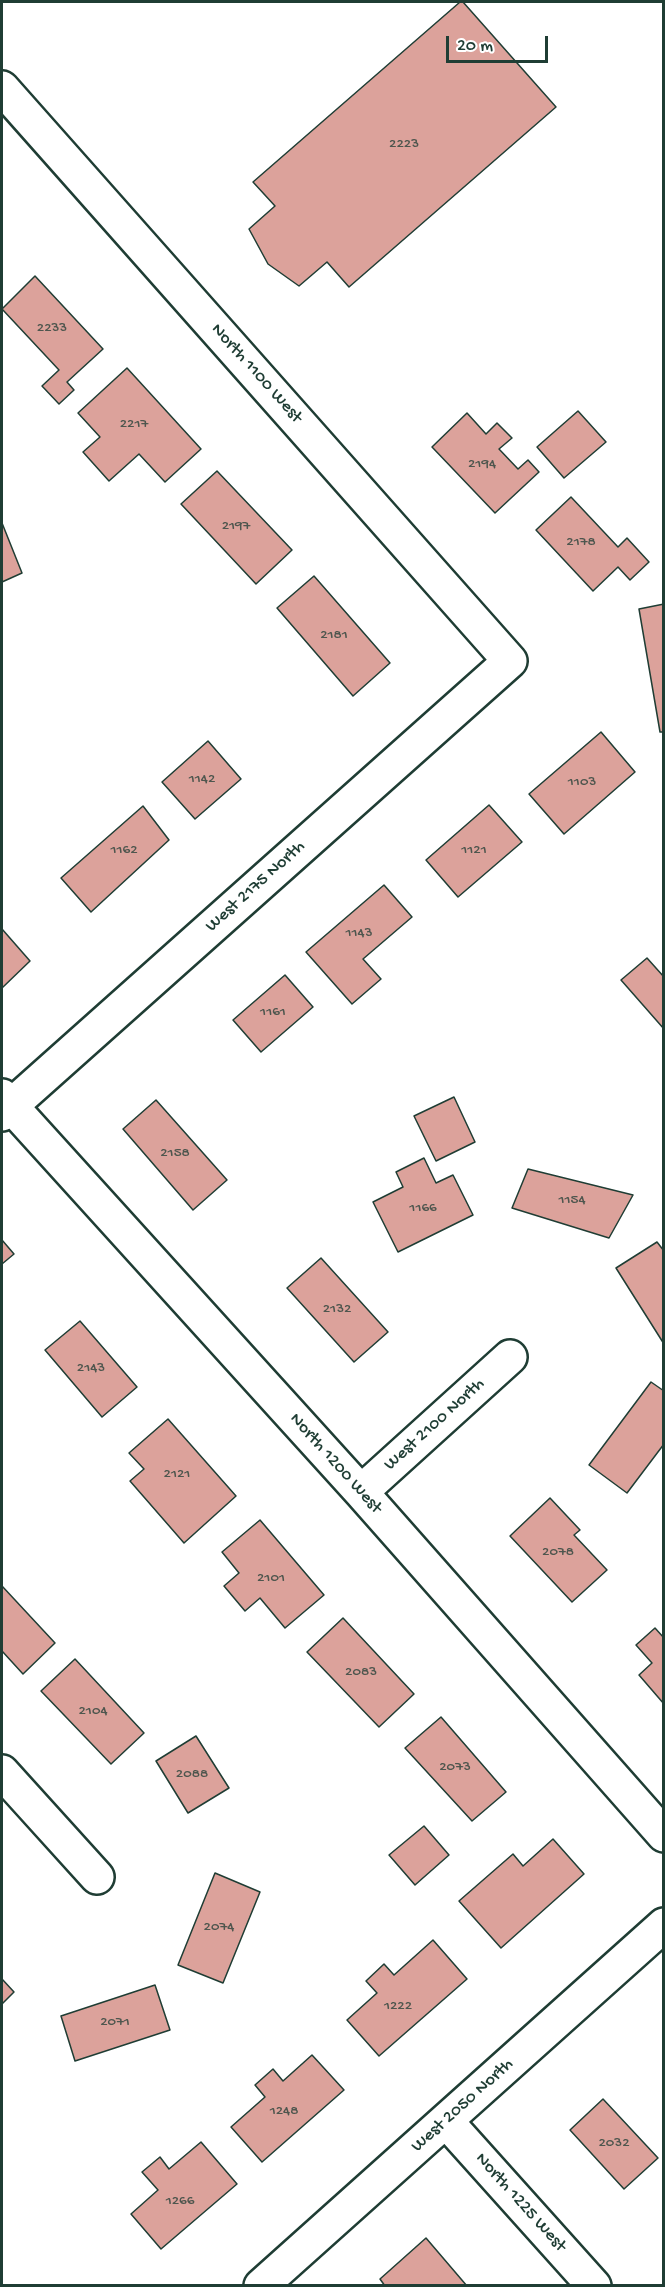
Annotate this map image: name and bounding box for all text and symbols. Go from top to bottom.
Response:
scale bar [449,24,551,62]
text: 20 m [457,36,493,57]
house number: 2223 [389,136,419,154]
house number: 2233 [37,320,67,338]
street label: North 1100 West [206,320,306,428]
house number: 2217 [120,416,148,434]
house number: 2194 [468,456,496,474]
house number: 2197 [222,518,250,536]
house number: 2178 [566,534,596,552]
house number: 2181 [320,627,348,645]
house number: 1142 [189,771,215,789]
house number: 1103 [568,774,596,792]
street label: West 2175 North [202,837,310,937]
house number: 1162 [110,842,138,860]
house number: 1121 [461,842,487,860]
house number: 1143 [346,925,372,943]
house number: 1161 [260,1004,286,1022]
house number: 2158 [160,1145,190,1163]
house number: 1154 [558,1192,586,1210]
house number: 1166 [409,1200,437,1218]
house number: 2132 [323,1301,351,1319]
house number: 2143 [77,1360,105,1378]
street label: West 2100 North [380,1374,490,1476]
street label: North 1200 West [284,1409,386,1519]
house number: 2121 [164,1466,190,1484]
house number: 2078 [542,1544,574,1562]
house number: 2101 [257,1570,285,1588]
house number: 2083 [345,1664,377,1682]
house number: 2104 [78,1703,108,1721]
house number: 2073 [439,1759,471,1777]
house number: 2088 [176,1766,208,1784]
house number: 2074 [204,1919,234,1937]
house number: 1222 [384,1998,412,2016]
house number: 2071 [100,2014,130,2032]
street label: West 2050 North [407,2054,519,2158]
house number: 1248 [270,2103,298,2121]
house number: 2032 [598,2135,630,2153]
street label: North 1225 West [470,2149,570,2257]
house number: 1266 [166,2193,194,2211]

